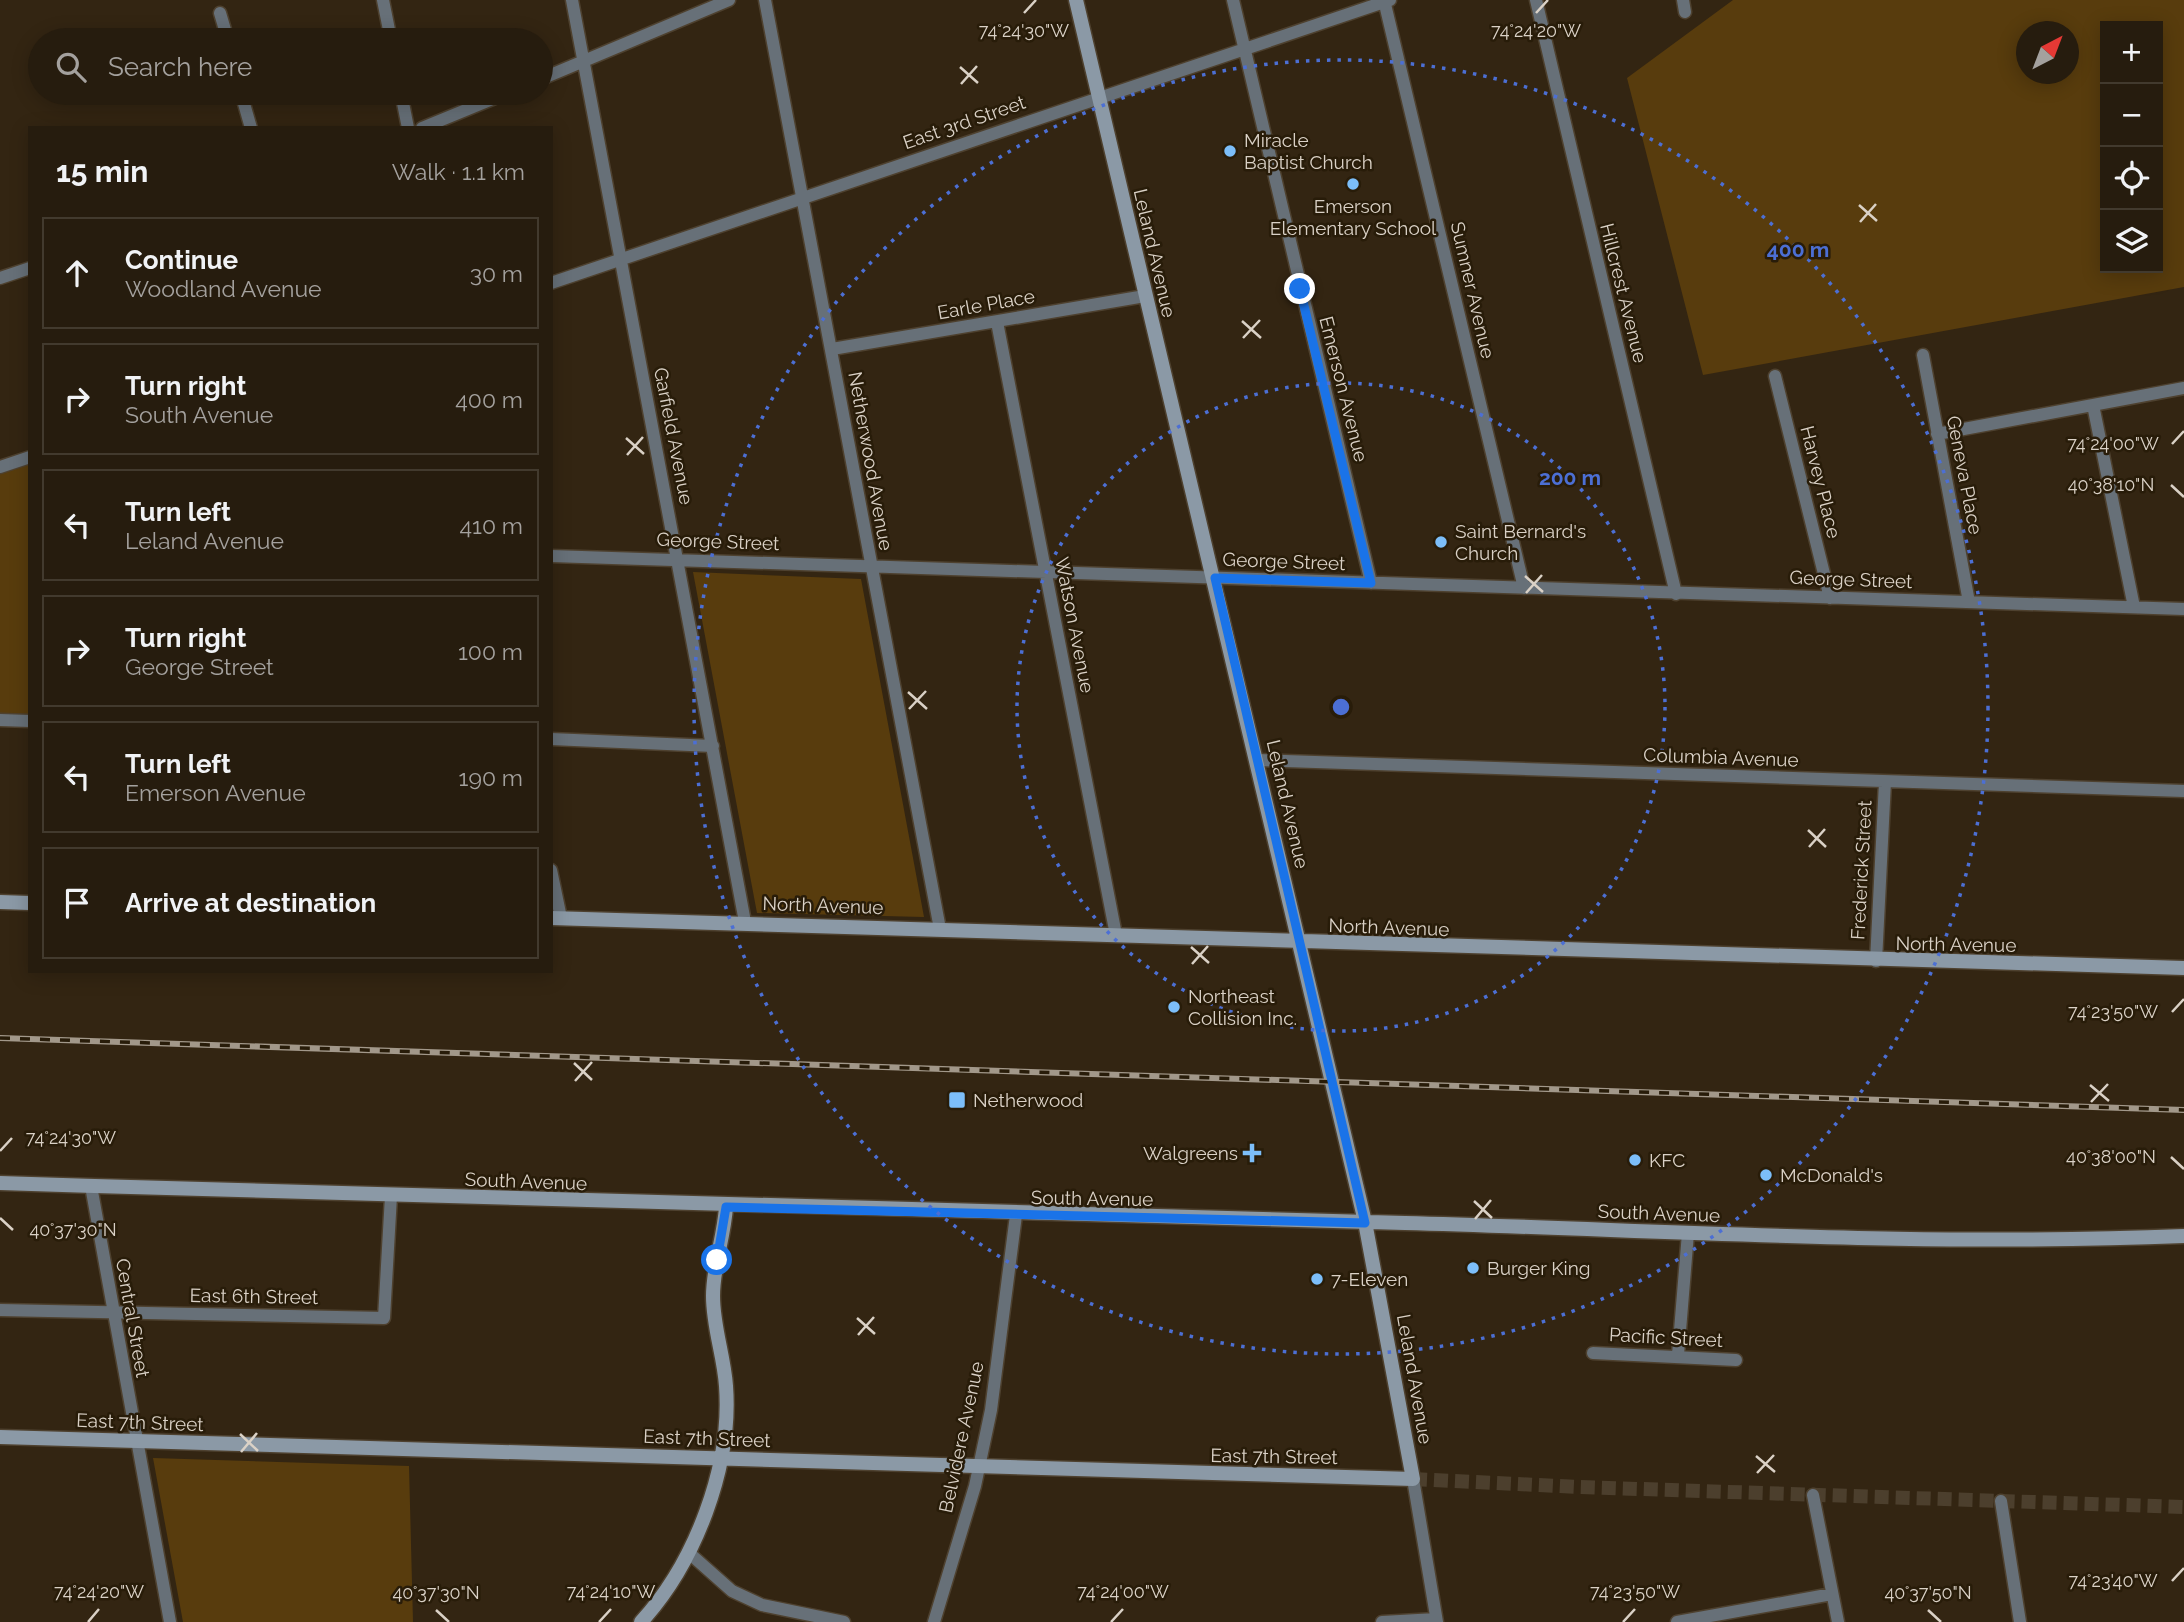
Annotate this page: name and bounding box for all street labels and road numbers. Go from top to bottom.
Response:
street label: East 3rd Street [900,91,1029,153]
street label: Leland Avenue [1130,187,1180,319]
street label: Sumner Avenue [1447,219,1499,361]
street label: Hillcrest Avenue [1596,221,1652,365]
street label: Earle Place [936,285,1036,323]
street label: Emerson Avenue [1315,314,1373,464]
street label: Garfield Avenue [650,366,698,506]
street label: Netherwood Avenue [844,370,898,552]
street label: Geneva Place [1943,414,1987,536]
street label: Harvey Place [1796,424,1846,540]
street label: George Street [656,528,780,554]
street label: George Street [1222,548,1346,574]
street label: Watson Avenue [1051,555,1099,695]
street label: George Street [1789,566,1913,592]
street label: Leland Avenue [1263,738,1313,870]
street label: Columbia Avenue [1643,743,1799,771]
street label: Frederick Street [1846,799,1876,940]
street label: North Avenue [762,892,884,918]
street label: North Avenue [1328,914,1450,940]
street label: North Avenue [1895,932,2017,956]
street label: South Avenue [464,1168,588,1194]
street label: South Avenue [1031,1186,1153,1210]
street label: South Avenue [1597,1200,1721,1226]
street label: Central Street [112,1257,154,1380]
street label: East 6th Street [189,1284,319,1308]
street label: Leland Avenue [1393,1312,1437,1446]
street label: Pacific Street [1608,1323,1724,1351]
street label: Belvidere Avenue [934,1359,988,1515]
street label: East 7th Street [76,1409,205,1435]
street label: East 7th Street [643,1425,772,1451]
street label: East 7th Street [1210,1444,1339,1468]

